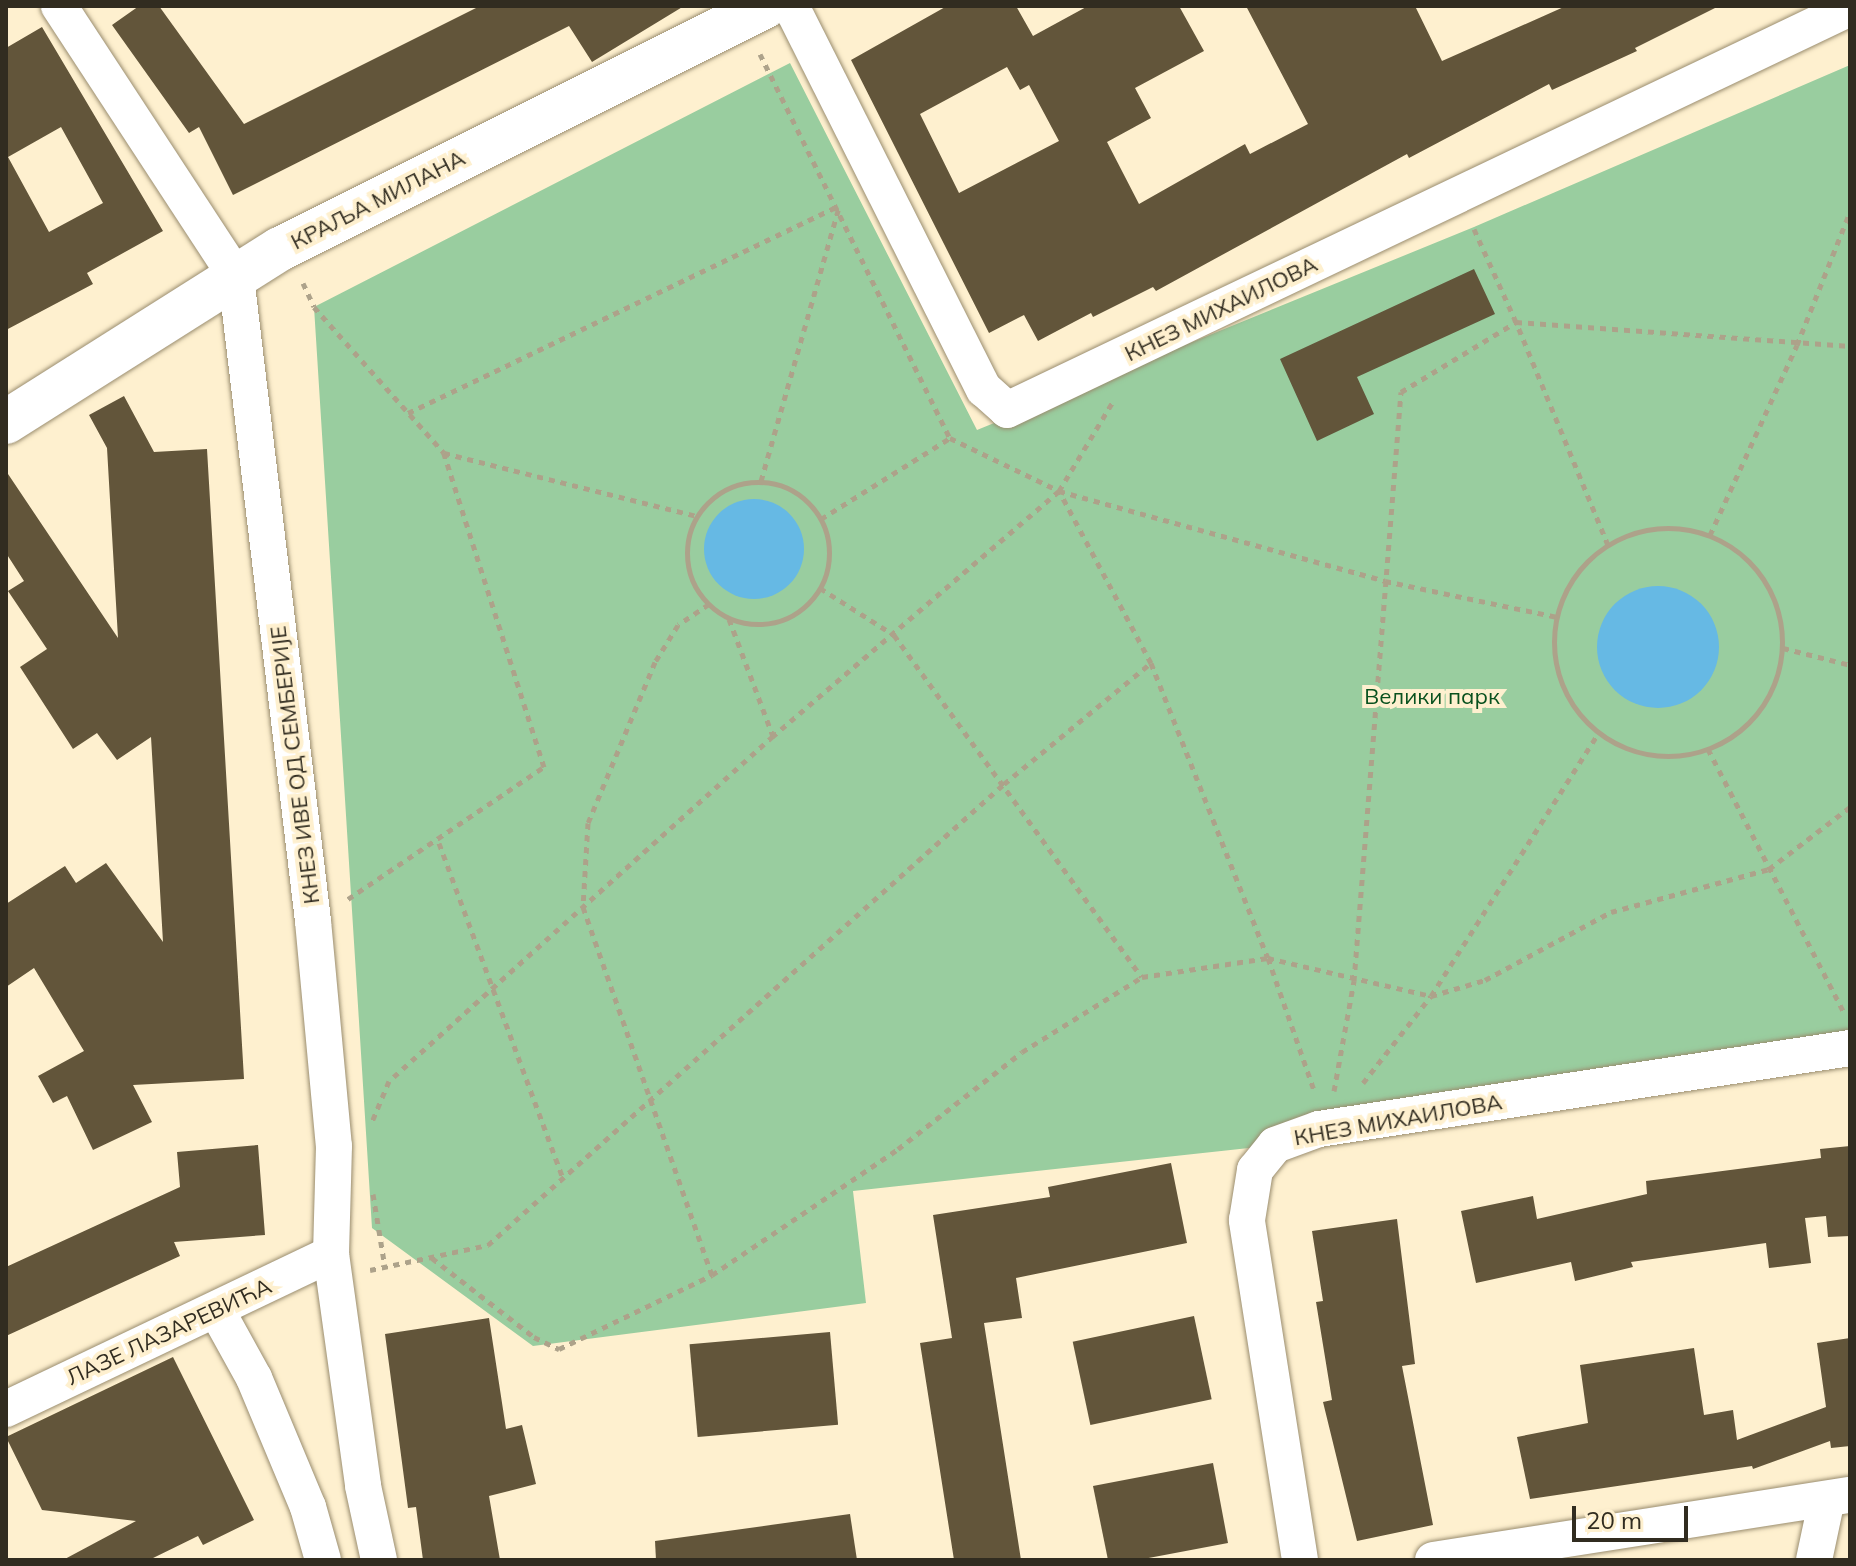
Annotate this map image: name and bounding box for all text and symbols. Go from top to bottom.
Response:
street label: КРАЉА МИЛАНА [286,145,470,255]
street label: КНЕЗ МИХАИЛОВА [1120,251,1322,367]
street label: КНЕЗ ИВЕ ОД СЕМБЕРИЈЕ [265,624,325,906]
park label: Велики парк [1364,684,1500,710]
street label: КНЕЗ МИХАИЛОВА [1292,1089,1504,1151]
street label: ЛАЗЕ ЛАЗАРЕВИЋА [62,1273,276,1391]
scale bar [1576,1490,1692,1540]
text: 20 m [1586,1505,1642,1535]

